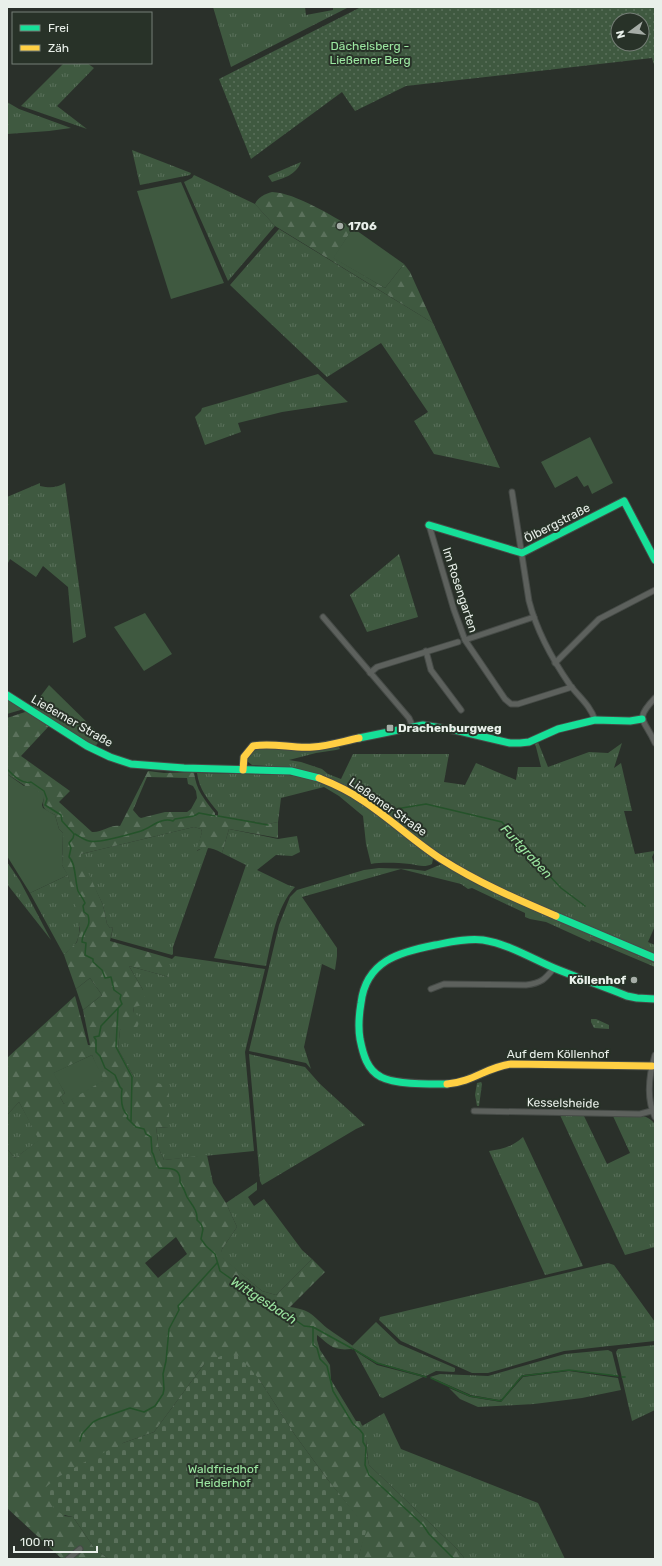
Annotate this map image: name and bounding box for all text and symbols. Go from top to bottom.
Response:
legend [12,12,152,64]
north arrow [610,12,650,52]
text: Frei [48,21,69,35]
text: N [613,29,628,40]
park label: Dächelsberg - Ließemer Berg [329,39,411,67]
text: Zäh [48,41,69,55]
place label: 1706 [348,219,377,233]
marker: 1706 [335,221,345,231]
street label: Ölbergstraße [522,500,593,546]
street label: Im Rosengarten [440,546,480,634]
street label: Ließemer Straße [29,692,115,750]
place label: Drachenburgweg [398,721,502,735]
marker: Drachenburgweg [385,723,395,733]
street label: Ließemer Straße [346,775,430,839]
water label: Furtgraben [497,821,556,882]
place label: Köllenhof [569,973,627,987]
marker: Köllenhof [629,975,639,985]
street label: Auf dem Köllenhof [507,1047,610,1061]
street label: Kesselsheide [527,1095,600,1111]
water label: Wittgesbach [227,1274,300,1328]
park label: Waldfriedhof Heiderhof [188,1462,259,1490]
scale bar [14,1528,97,1554]
text: 100 m [20,1535,54,1549]

